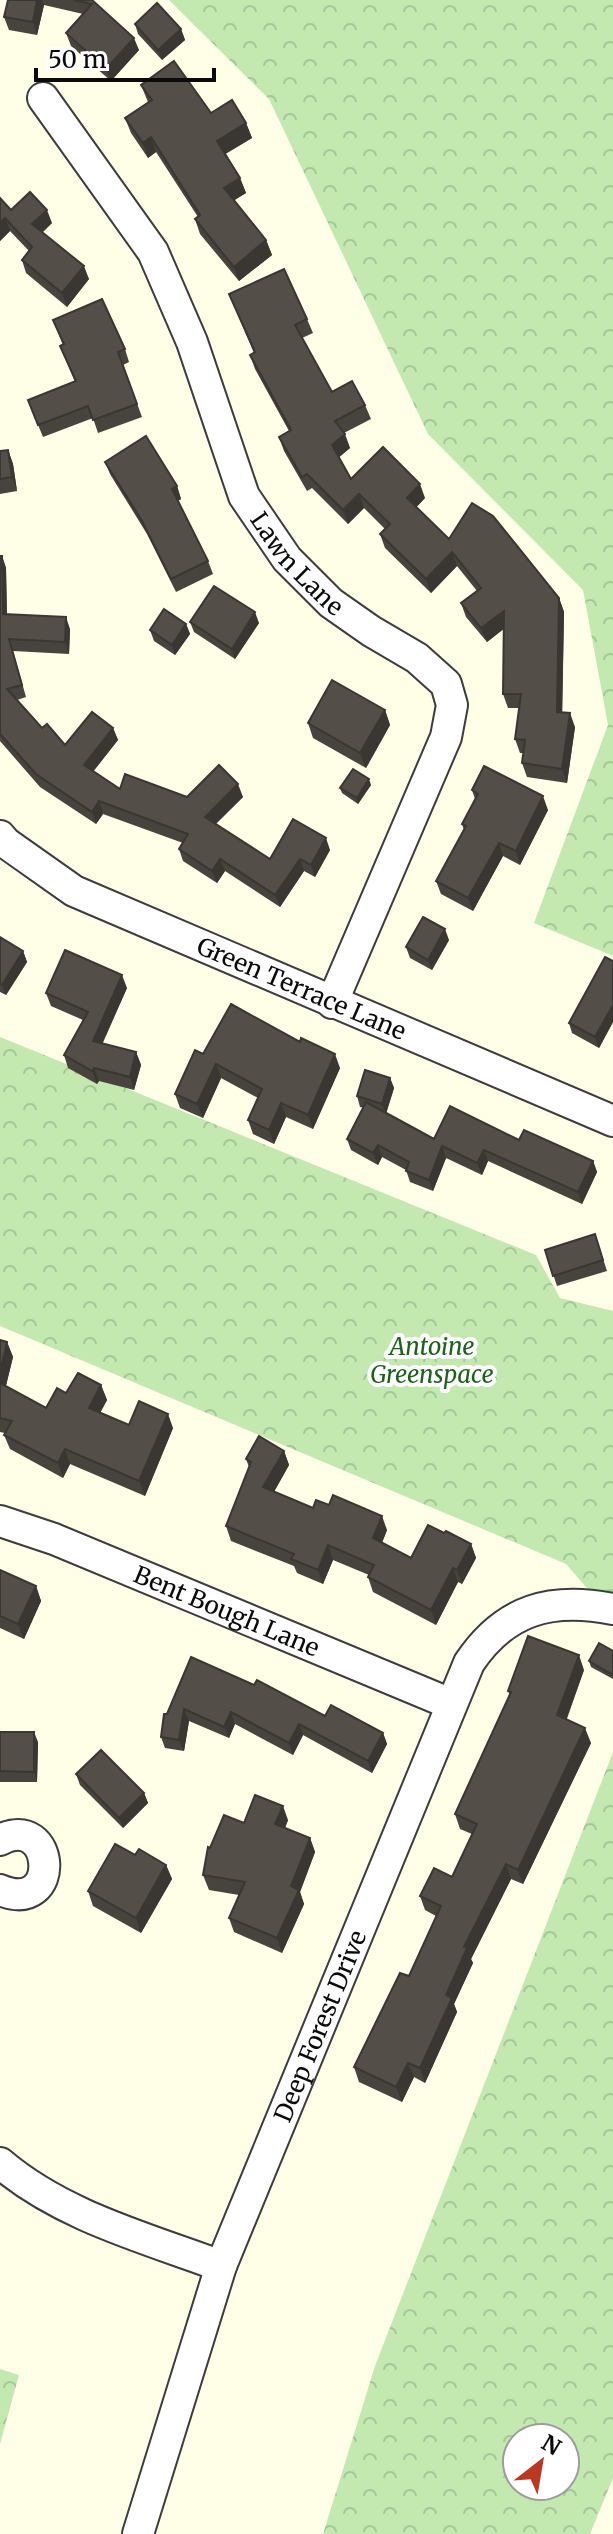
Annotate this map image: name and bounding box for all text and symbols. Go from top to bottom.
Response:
scale bar [36,32,214,82]
text: 50 m [48,44,107,75]
street label: Lawn Lane [244,506,349,622]
street label: Green Terrace Lane [192,930,411,1046]
park label: Antoine Greenspace [370,1331,494,1390]
street label: Bent Bough Lane [129,1558,324,1663]
street label: Deep Forest Drive [266,1926,373,2126]
north arrow [501,2422,581,2502]
text: N [537,2428,566,2462]

